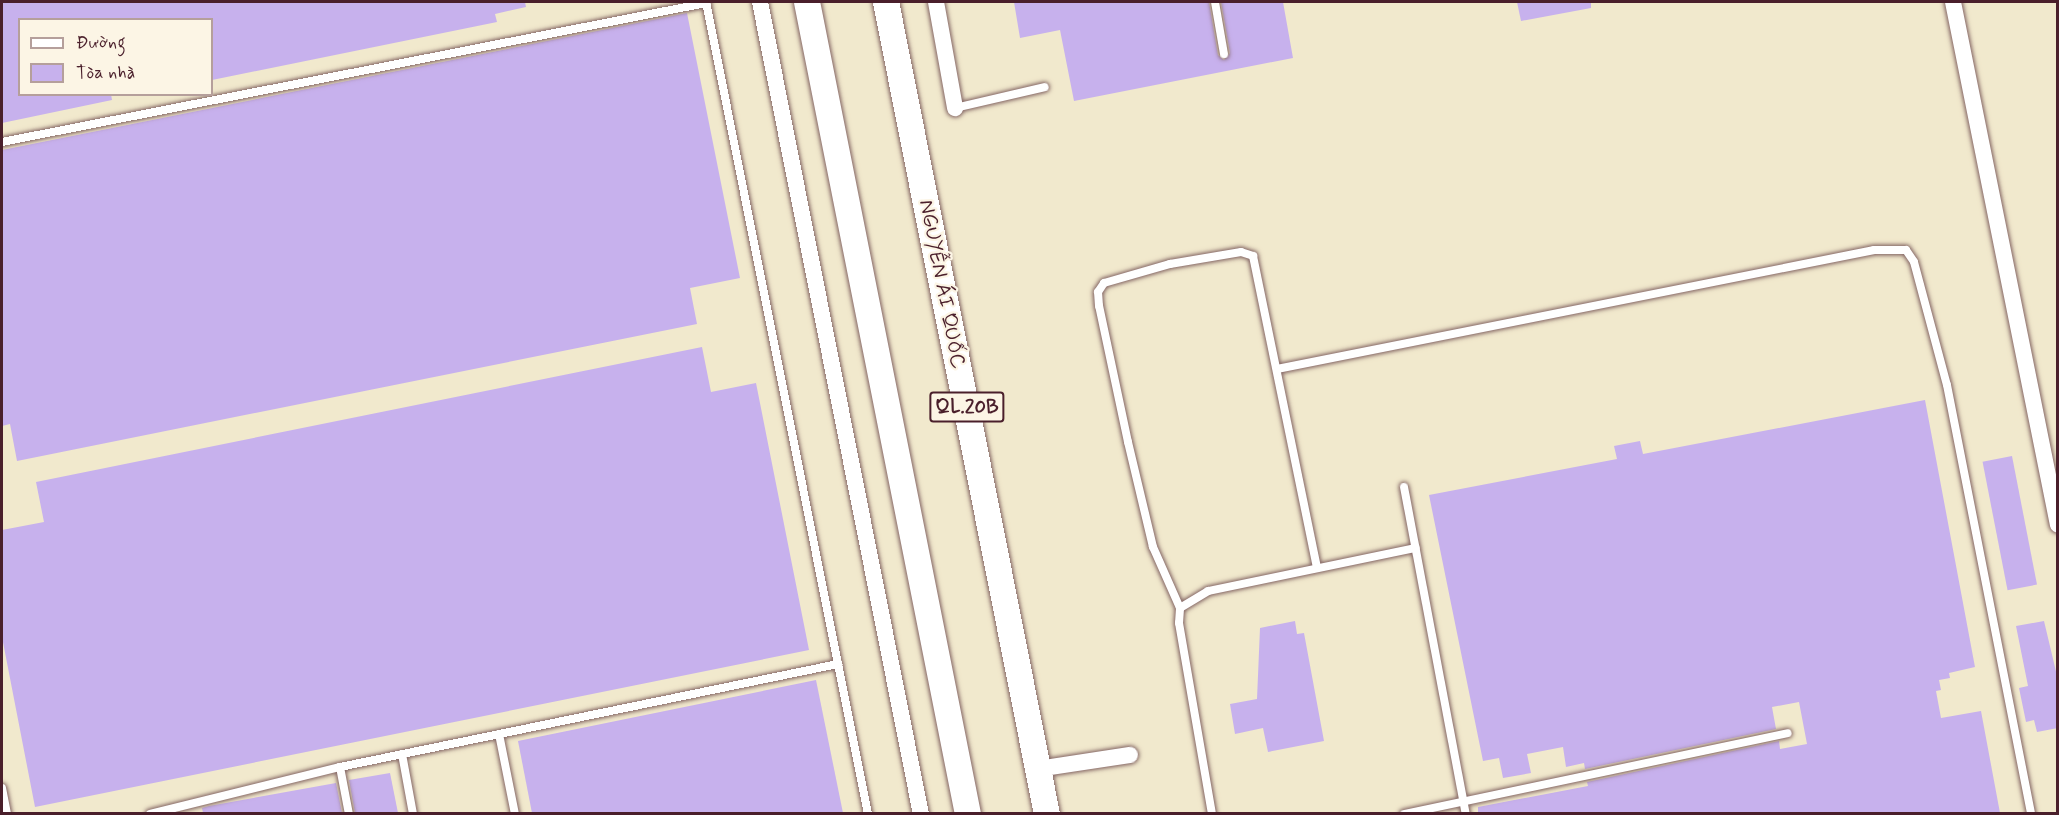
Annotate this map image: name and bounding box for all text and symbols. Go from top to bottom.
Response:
legend [18,18,213,96]
text: Đường [76,31,126,55]
text: Tòa nhà [76,61,135,85]
street label: NGUYỄN ÁI QUỐC [913,197,971,371]
road number: QL.20B [928,390,1006,424]

